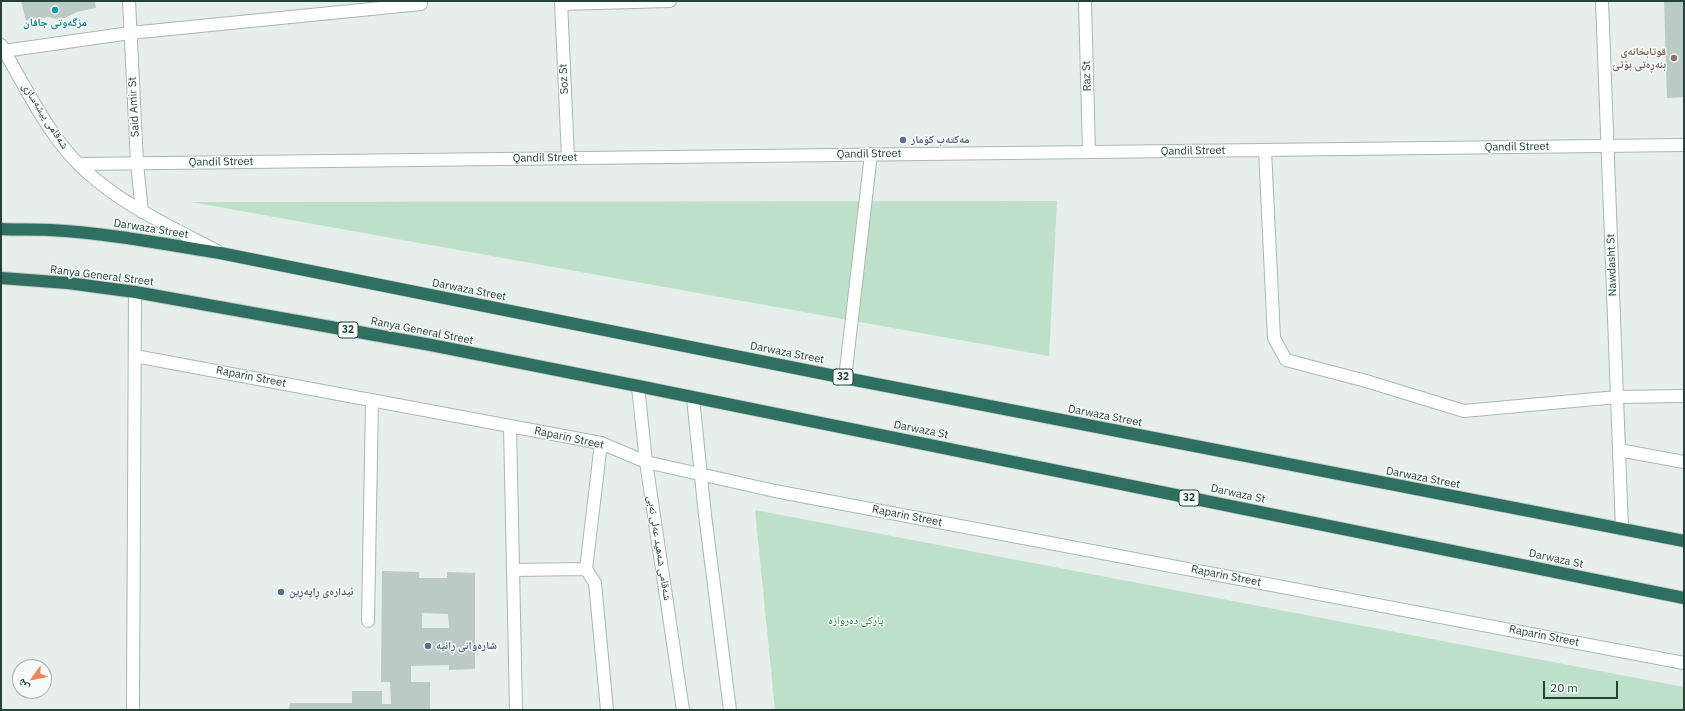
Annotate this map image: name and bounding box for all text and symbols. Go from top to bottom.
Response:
marker: مزگەوتی جافان [50,5,60,15]
place label: مزگەوتی جافان [23,16,87,30]
place label: قوتابخانەی بنەڕەتی بۆتێ [1612,45,1666,71]
marker: قوتابخانەی بنەڕەتی بۆتێ [1669,53,1679,63]
street label: Raz St [1080,60,1094,92]
street label: Soz St [557,63,571,95]
street label: Said Amir St [126,77,142,137]
street label: شەقامی پیشەسازی [19,81,71,151]
place label: مەکتەب کۆمار [911,133,970,147]
marker: مەکتەب کۆمار [898,135,908,145]
street label: Qandil Street [1484,140,1550,154]
street label: Qandil Street [1160,144,1226,158]
street label: Qandil Street [836,147,902,161]
street label: Qandil Street [512,151,578,165]
street label: Qandil Street [188,155,254,169]
street label: Darwaza Street [113,217,189,241]
street label: Nawdasht St [1604,233,1620,297]
street label: Ranya General Street [49,263,155,289]
street label: Darwaza Street [431,276,507,304]
street label: Ranya General Street [370,315,474,347]
road number: 32 [338,322,358,338]
street label: Darwaza Street [749,339,825,367]
street label: Raparin Street [215,364,287,390]
road number: 32 [833,369,853,385]
street label: Darwaza Street [1067,402,1143,430]
street label: Darwaza St [893,418,949,442]
street label: Raparin Street [533,424,605,452]
street label: Darwaza Street [1385,464,1461,492]
street label: Darwaza St [1210,482,1266,506]
road number: 32 [1179,490,1199,506]
street label: شەقامی شەهید عەلی نەبی [644,495,674,601]
street label: Raparin Street [871,503,943,529]
street label: Darwaza St [1528,547,1584,571]
street label: Raparin Street [1190,563,1262,589]
place label: ئیدارەی ڕاپەڕین [289,585,354,599]
marker: ئیدارەی ڕاپەڕین [276,587,286,597]
park label: پارکی دەروازە [828,614,884,628]
street label: Raparin Street [1508,623,1580,649]
place label: شارەوانی ڕانیە [436,639,497,653]
marker: شارەوانی ڕانیە [423,641,433,651]
north arrow [12,659,52,699]
scale bar [1545,673,1620,699]
text: ش [14,676,32,694]
text: 20 m [1550,680,1578,695]

